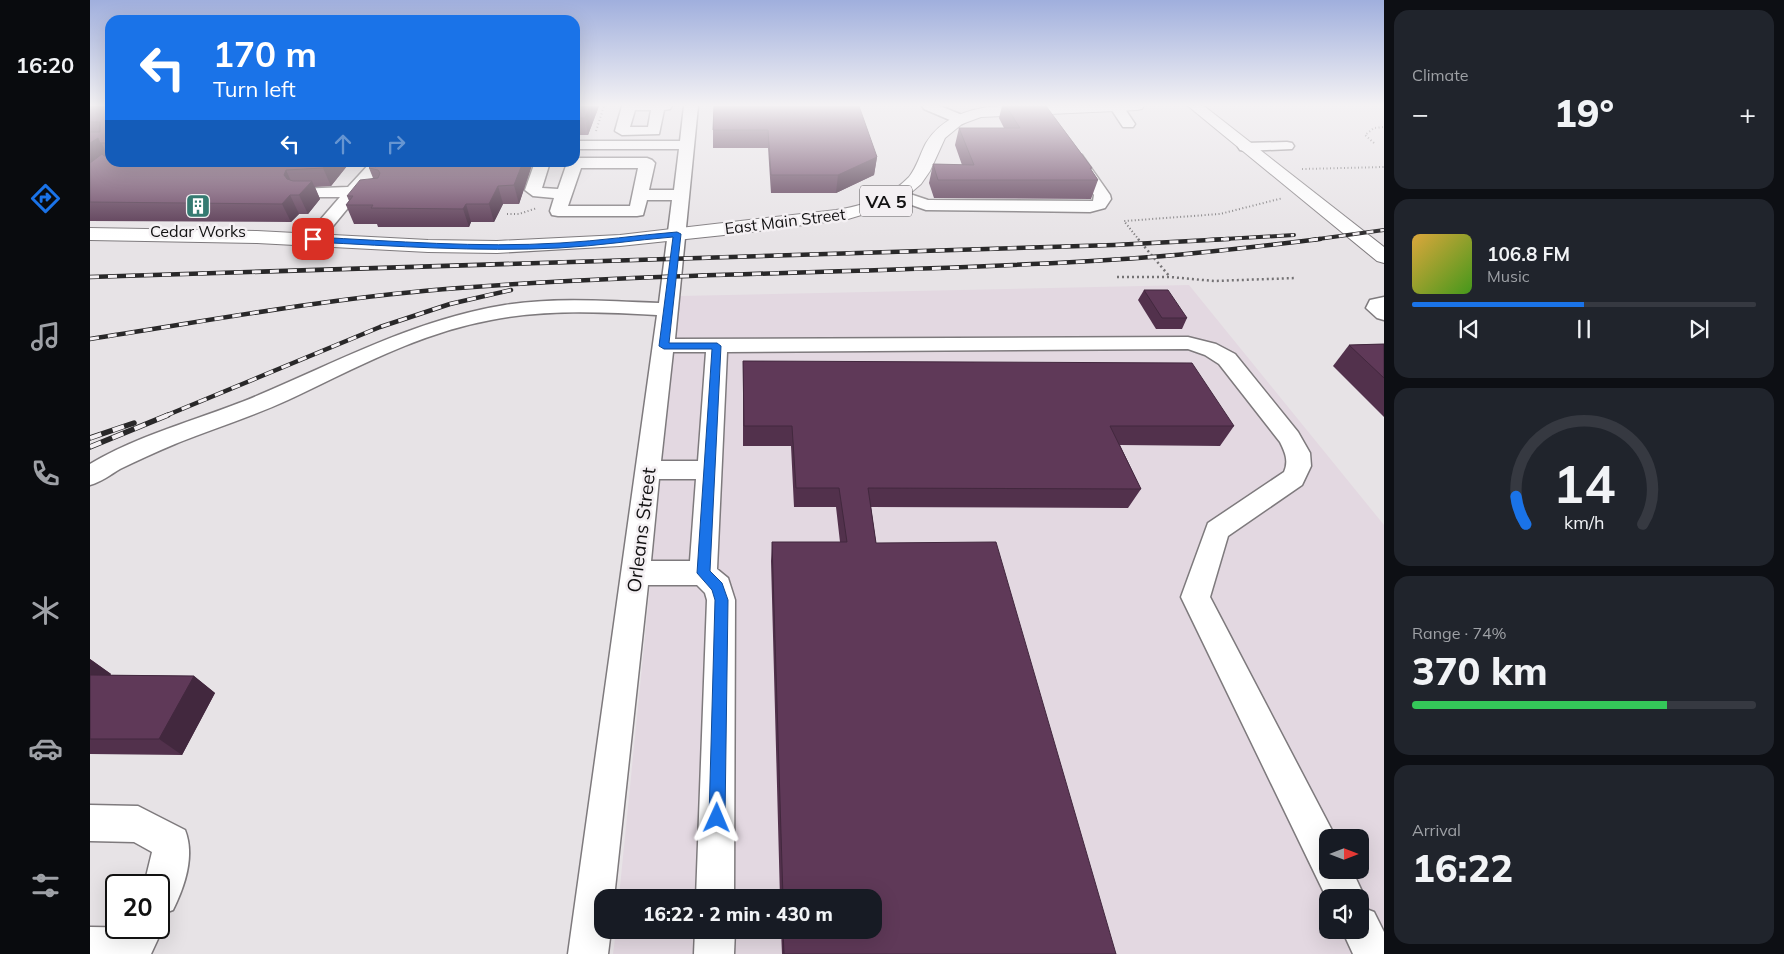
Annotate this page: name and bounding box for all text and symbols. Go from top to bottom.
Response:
text: 170 m [213,32,317,76]
icon: left [130,35,195,100]
text: 16:20 [16,51,74,79]
text: Climate [1412,65,1468,85]
text: Turn left [213,75,296,103]
text: 19° [1554,89,1614,137]
text: − [1412,96,1429,131]
text: + [1739,96,1756,131]
icon: left [276,130,304,158]
icon: ahead [329,130,357,158]
icon: right [382,130,410,158]
icon: directions [28,181,63,216]
road number: VA 5 [860,186,912,217]
building icon: Cedar Works [185,193,211,219]
street label: East Main Street [724,204,847,238]
pin [292,218,334,260]
place label: Cedar Works [150,221,246,241]
icon: arrive [299,225,327,253]
text: 106.8 FM [1487,242,1570,266]
text: Music [1487,266,1530,286]
icon: previous [1455,315,1483,343]
icon: pause [1570,315,1598,343]
icon: next [1685,315,1713,343]
icon: music [28,319,63,354]
text: 14 [1553,451,1615,516]
icon: phone [28,456,63,491]
street label: Orleans Street [621,466,661,594]
text: km/h [1564,511,1604,533]
icon: climate [28,593,63,628]
text: Range · 74% [1412,623,1507,643]
text: 370 km [1412,647,1548,695]
icon: car [28,731,63,766]
position arrow [690,791,742,843]
text: Arrival [1412,820,1461,840]
north arrow [1319,829,1369,879]
map controls [1319,829,1369,939]
text: 16:22 [1412,844,1513,892]
icon: filters [28,868,63,903]
speed limit sign: 20 [105,874,170,939]
button: sound [1319,889,1369,939]
text: 16:22 · 2 min · 430 m [643,902,833,926]

